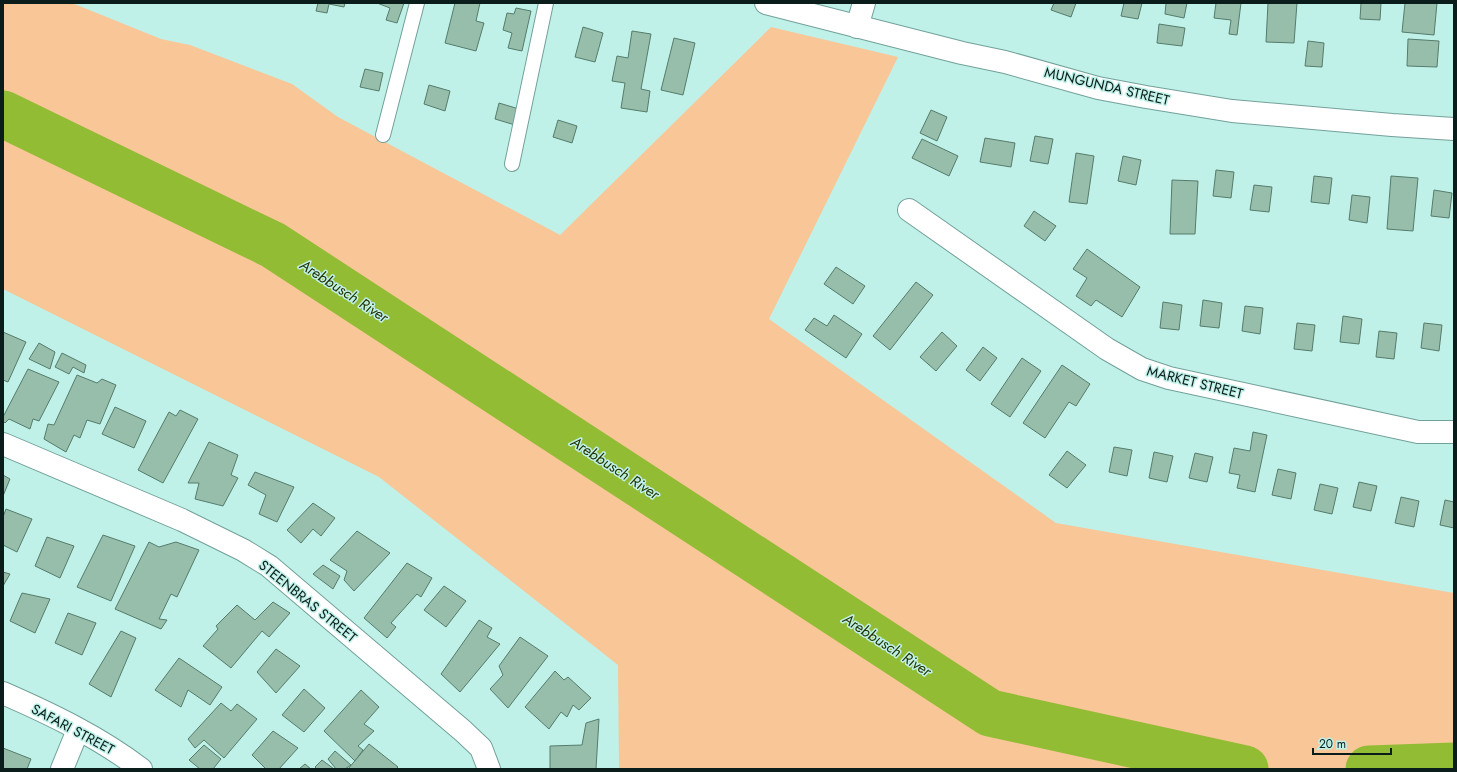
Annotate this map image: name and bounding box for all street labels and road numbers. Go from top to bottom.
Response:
street label: MUNGUNDA STREET [1042,62,1172,110]
street label: MARKET STREET [1145,360,1246,404]
street label: STEENBRAS STREET [255,555,362,647]
street label: SAFARI STREET [28,699,119,760]

